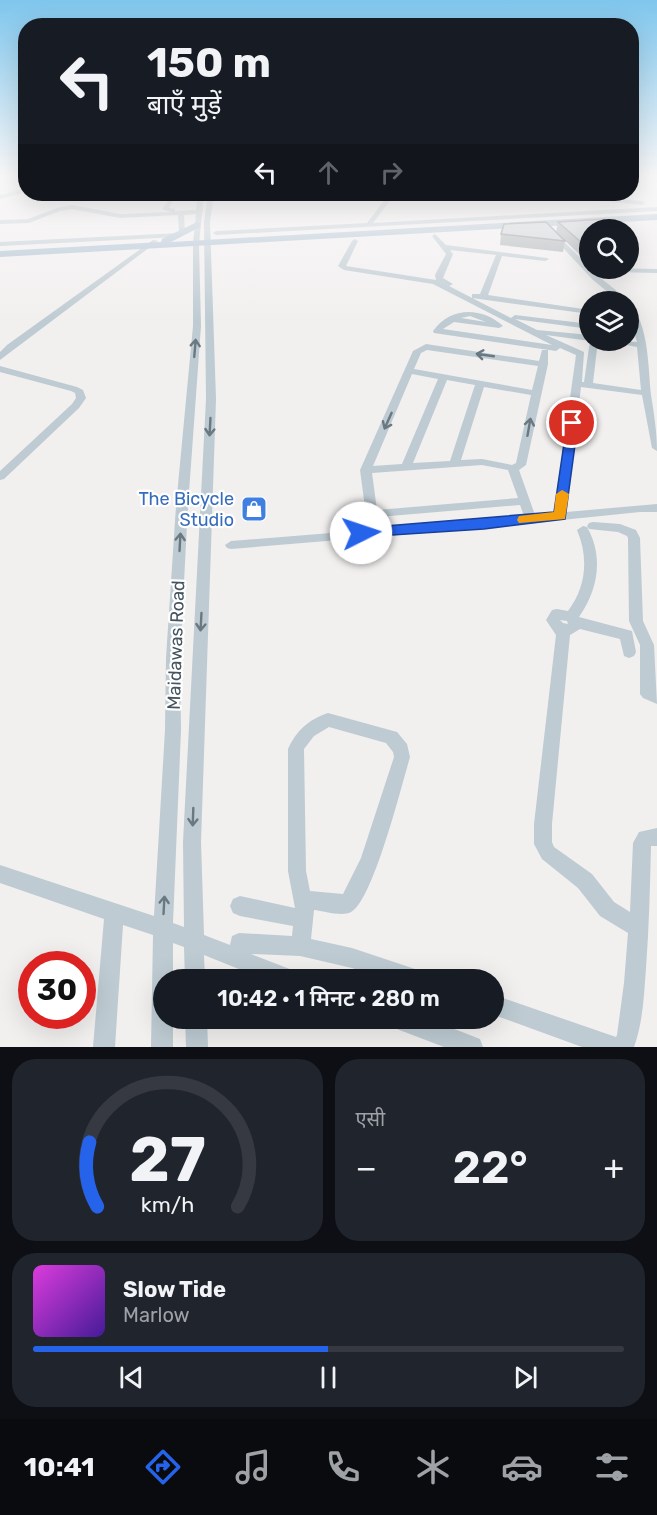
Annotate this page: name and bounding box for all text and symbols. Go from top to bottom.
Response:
text: 150 m [147,38,271,88]
icon: left [48,42,126,120]
text: बाएँ मुड़ें [147,89,222,121]
icon: left [249,156,282,189]
icon: ahead [312,156,345,189]
icon: right [375,156,408,189]
map controls [579,219,639,351]
button: search [579,219,639,279]
button: layers [579,291,639,351]
one-way arrow [190,338,201,358]
one-way arrow [475,350,495,361]
pin [546,397,597,448]
icon: arrive [555,406,588,439]
one-way arrow [381,411,393,429]
one-way arrow [204,417,215,437]
one-way arrow [524,417,535,437]
place label: The Bicycle Studio [138,488,234,531]
shop icon: The Bicycle Studio [239,494,269,524]
position arrow [329,501,393,565]
one-way arrow [175,532,186,552]
street label: Maidawas Road [163,580,189,710]
one-way arrow [195,611,206,631]
one-way arrow [187,806,198,826]
one-way arrow [159,895,170,915]
speed limit sign: 30 [18,951,96,1029]
text: 10:42 · 1 मिनट · 280 m [217,985,440,1012]
text: एसी [356,1107,385,1131]
text: 27 [129,1123,205,1197]
text: 22° [453,1141,528,1194]
text: − [356,1148,377,1187]
text: + [603,1148,624,1187]
text: km/h [140,1192,194,1217]
text: Slow Tide [123,1276,226,1303]
text: Marlow [123,1303,190,1327]
icon: previous [115,1361,148,1394]
icon: pause [312,1361,345,1394]
icon: next [509,1361,542,1394]
icon: directions [142,1446,184,1488]
icon: music [232,1446,274,1488]
icon: phone [322,1446,364,1488]
icon: climate [412,1446,454,1488]
icon: car [501,1446,543,1488]
icon: filters [591,1446,633,1488]
text: 10:41 [24,1451,95,1483]

